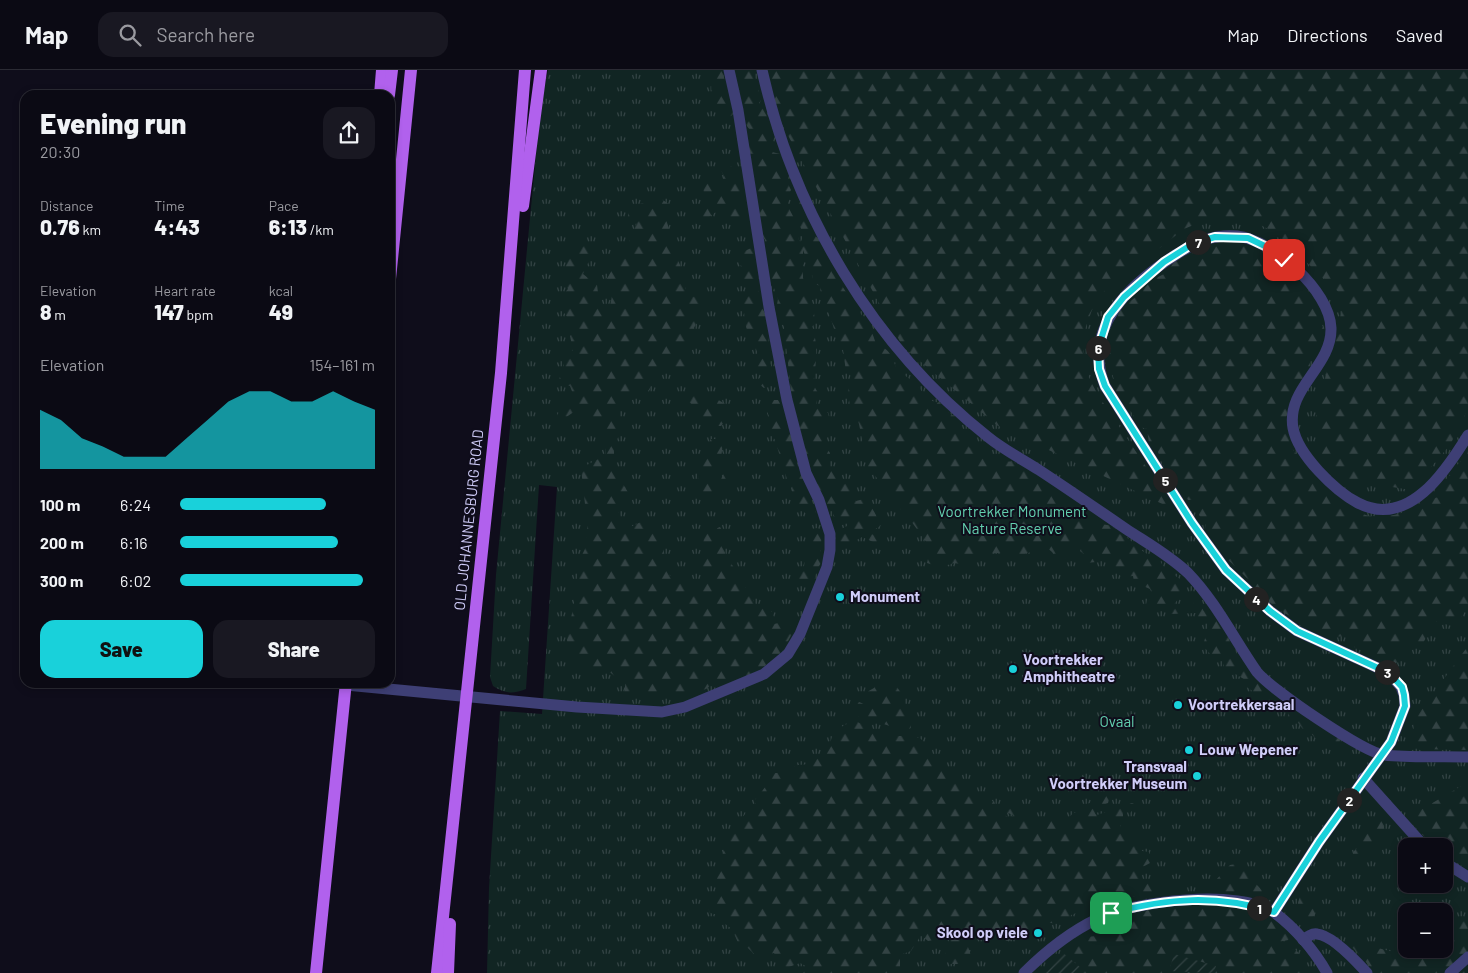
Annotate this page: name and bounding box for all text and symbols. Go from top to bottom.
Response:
search box [98,12,448,57]
text: Map [25,20,68,49]
icon: search [116,21,144,49]
text: Search here [156,23,255,46]
text: Map [1227,24,1259,46]
text: Directions [1287,24,1368,46]
text: Saved [1396,24,1443,46]
text: Evening run [40,106,186,140]
button: share [323,107,375,159]
text: 20:30 [40,142,80,161]
text: Distance [40,197,93,214]
text: Time [154,197,185,214]
text: Pace [269,197,299,214]
text: 0.76 [40,214,80,239]
text: 4:43 [154,214,200,239]
text: 6:13 [269,214,307,239]
text: km [80,221,101,238]
text: /km [307,221,334,238]
pin: 7 [1186,230,1210,254]
text: 7 [1195,234,1202,251]
pin [1263,239,1305,281]
icon: check [1270,246,1298,274]
text: Elevation [40,282,96,299]
text: Heart rate [154,282,216,299]
text: kcal [269,282,293,299]
text: 8 [40,299,52,324]
text: 147 [154,299,184,324]
text: 49 [269,299,293,324]
text: m [52,306,66,323]
text: bpm [184,306,213,323]
pin: 6 [1086,336,1110,360]
text: 6 [1095,340,1102,357]
text: Elevation [40,355,104,374]
text: 154–161 m [310,355,375,374]
street label: OLD JOHANNESBURG ROAD [450,428,486,611]
pin: 5 [1152,468,1178,492]
text: 5 [1162,472,1169,489]
text: 100 m [40,495,80,514]
text: 6:24 [120,495,151,514]
park label: Voortrekker Monument Nature Reserve [937,502,1087,537]
text: 200 m [40,533,84,552]
text: 6:16 [120,533,148,552]
text: 300 m [40,571,83,590]
text: 6:02 [120,571,151,590]
pin: 4 [1244,586,1268,612]
place label: Monument [850,587,920,605]
marker: Monument [834,591,846,603]
text: 4 [1252,591,1261,608]
button: Save [40,620,203,678]
button: Share [213,620,375,678]
place label: Voortrekker Amphitheatre [1023,650,1115,685]
pin: 3 [1374,660,1400,684]
marker: Voortrekker Amphitheatre [1007,663,1019,675]
text: 3 [1384,664,1391,681]
place label: Voortrekkersaal [1188,695,1295,713]
marker: Voortrekkersaal [1172,699,1184,711]
park label: Ovaal [1099,712,1135,730]
place label: Louw Wepener [1199,740,1298,758]
marker: Louw Wepener [1183,744,1195,756]
place label: Transvaal Voortrekker Museum [1049,757,1187,792]
marker: Transvaal Voortrekker Museum [1191,770,1203,782]
pin: 2 [1336,788,1362,812]
text: 2 [1346,792,1353,809]
map controls [1398,838,1453,958]
button: + [1398,838,1453,893]
pin [1090,892,1132,934]
pin: 1 [1246,896,1272,920]
icon: arrive [1097,899,1125,927]
text: 1 [1257,900,1262,917]
button: − [1398,903,1453,958]
place label: Skool op viele [937,923,1028,941]
marker: Skool op viele [1032,927,1044,939]

